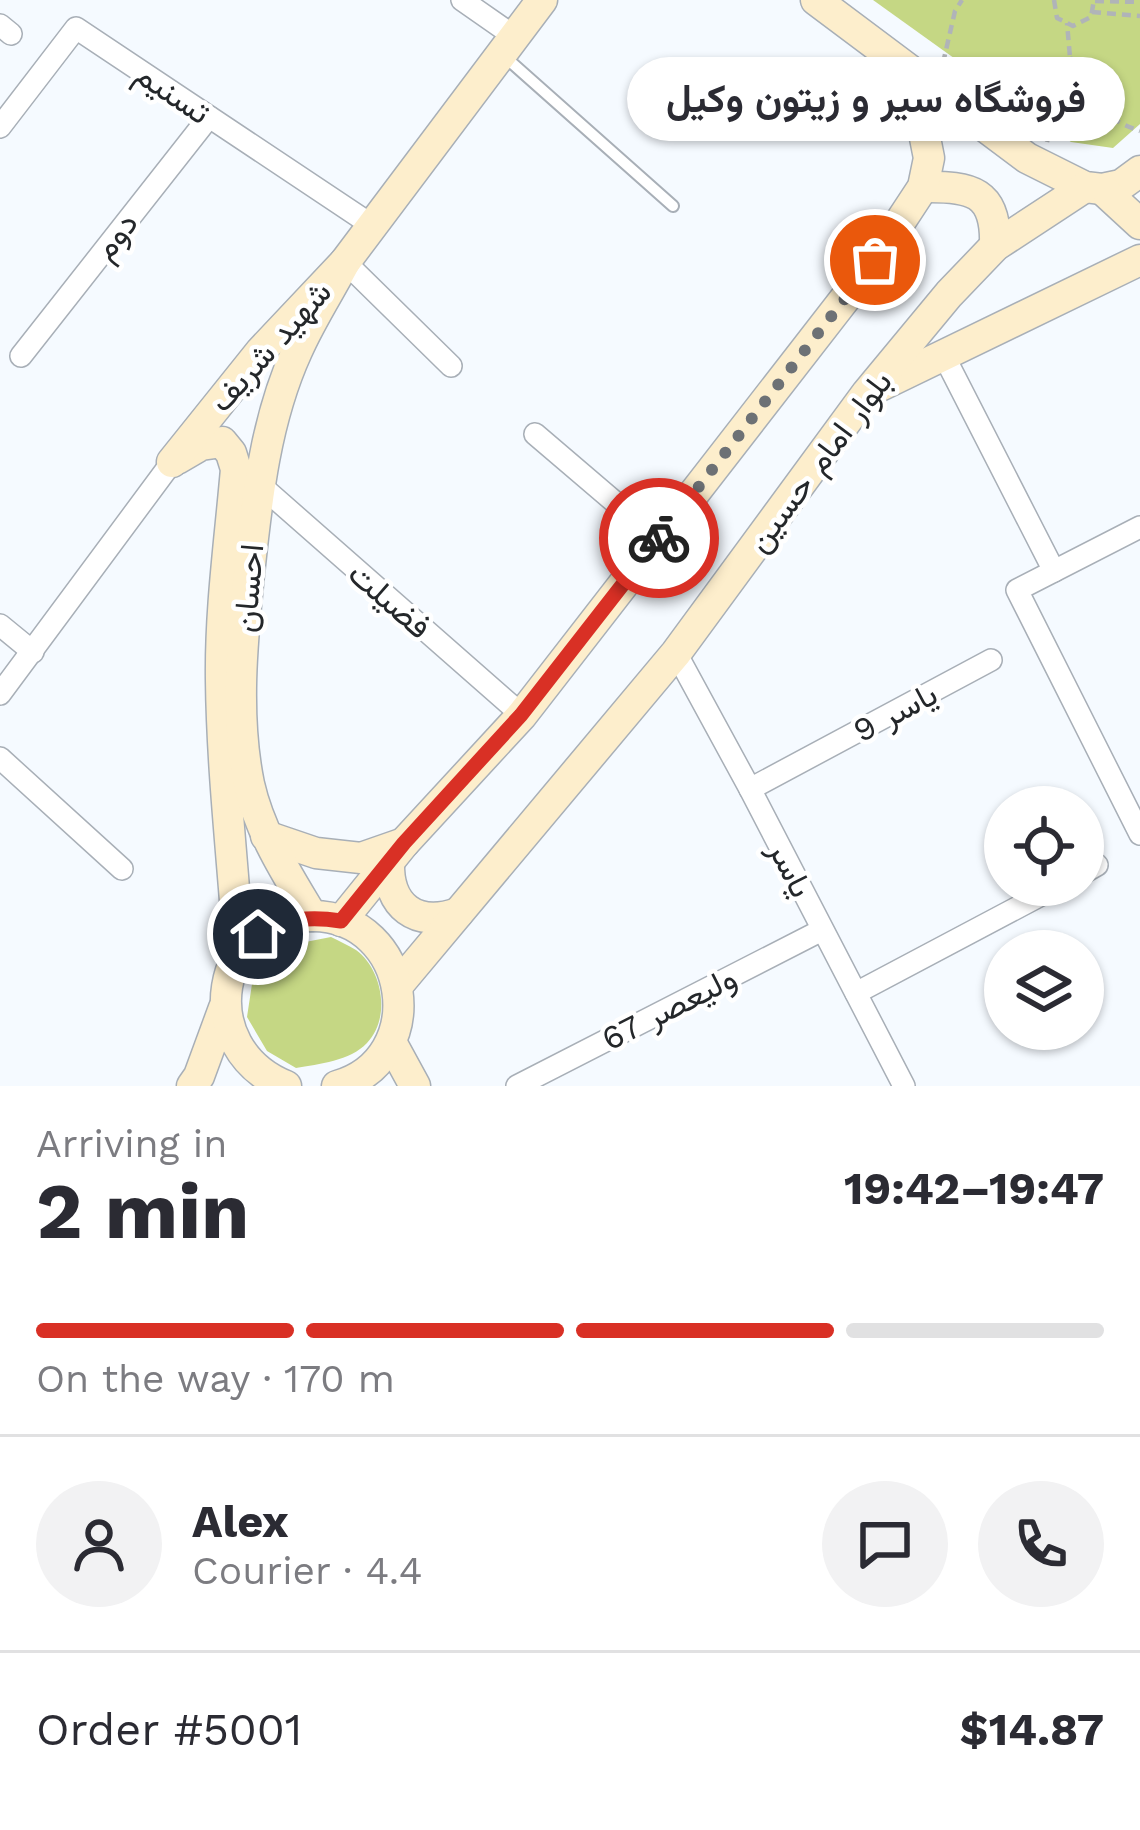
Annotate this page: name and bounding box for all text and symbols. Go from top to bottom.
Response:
street label: تسنیم [127,54,218,134]
callout: فروشگاه سیر و زیتون وکیل [626,56,1124,140]
text: فروشگاه سیر و زیتون وکیل [666,76,1086,121]
street label: دوم [84,204,147,269]
pin [824,209,926,311]
icon: bag [842,227,908,293]
street label: شهید شریف [201,272,340,420]
street label: بلوار امام حسین [738,363,901,560]
courier [599,478,719,598]
icon: bike [626,505,692,571]
street label: احسان [225,542,271,634]
street label: فضیلت [341,554,439,646]
street label: یاسر 9 [846,674,944,751]
map controls [984,786,1104,1050]
button: locate [984,786,1104,906]
street label: یاسر [759,834,821,904]
pin [207,883,309,985]
icon: home [225,901,291,967]
button: layers [984,930,1104,1050]
street label: ولیعصر 67 [595,958,743,1059]
text: Arriving in [36,1121,227,1166]
text: 19:42–19:47 [844,1162,1104,1215]
text: 2 min [36,1165,249,1257]
text: On the way · 170 m [36,1356,395,1401]
button: person [36,1481,162,1607]
button: chat [822,1481,948,1607]
button: phone [978,1481,1104,1607]
text: Alex [192,1495,289,1548]
text: Courier · 4.4 [192,1548,423,1593]
text: Order #5001 [36,1703,302,1756]
text: $14.87 [960,1703,1104,1756]

